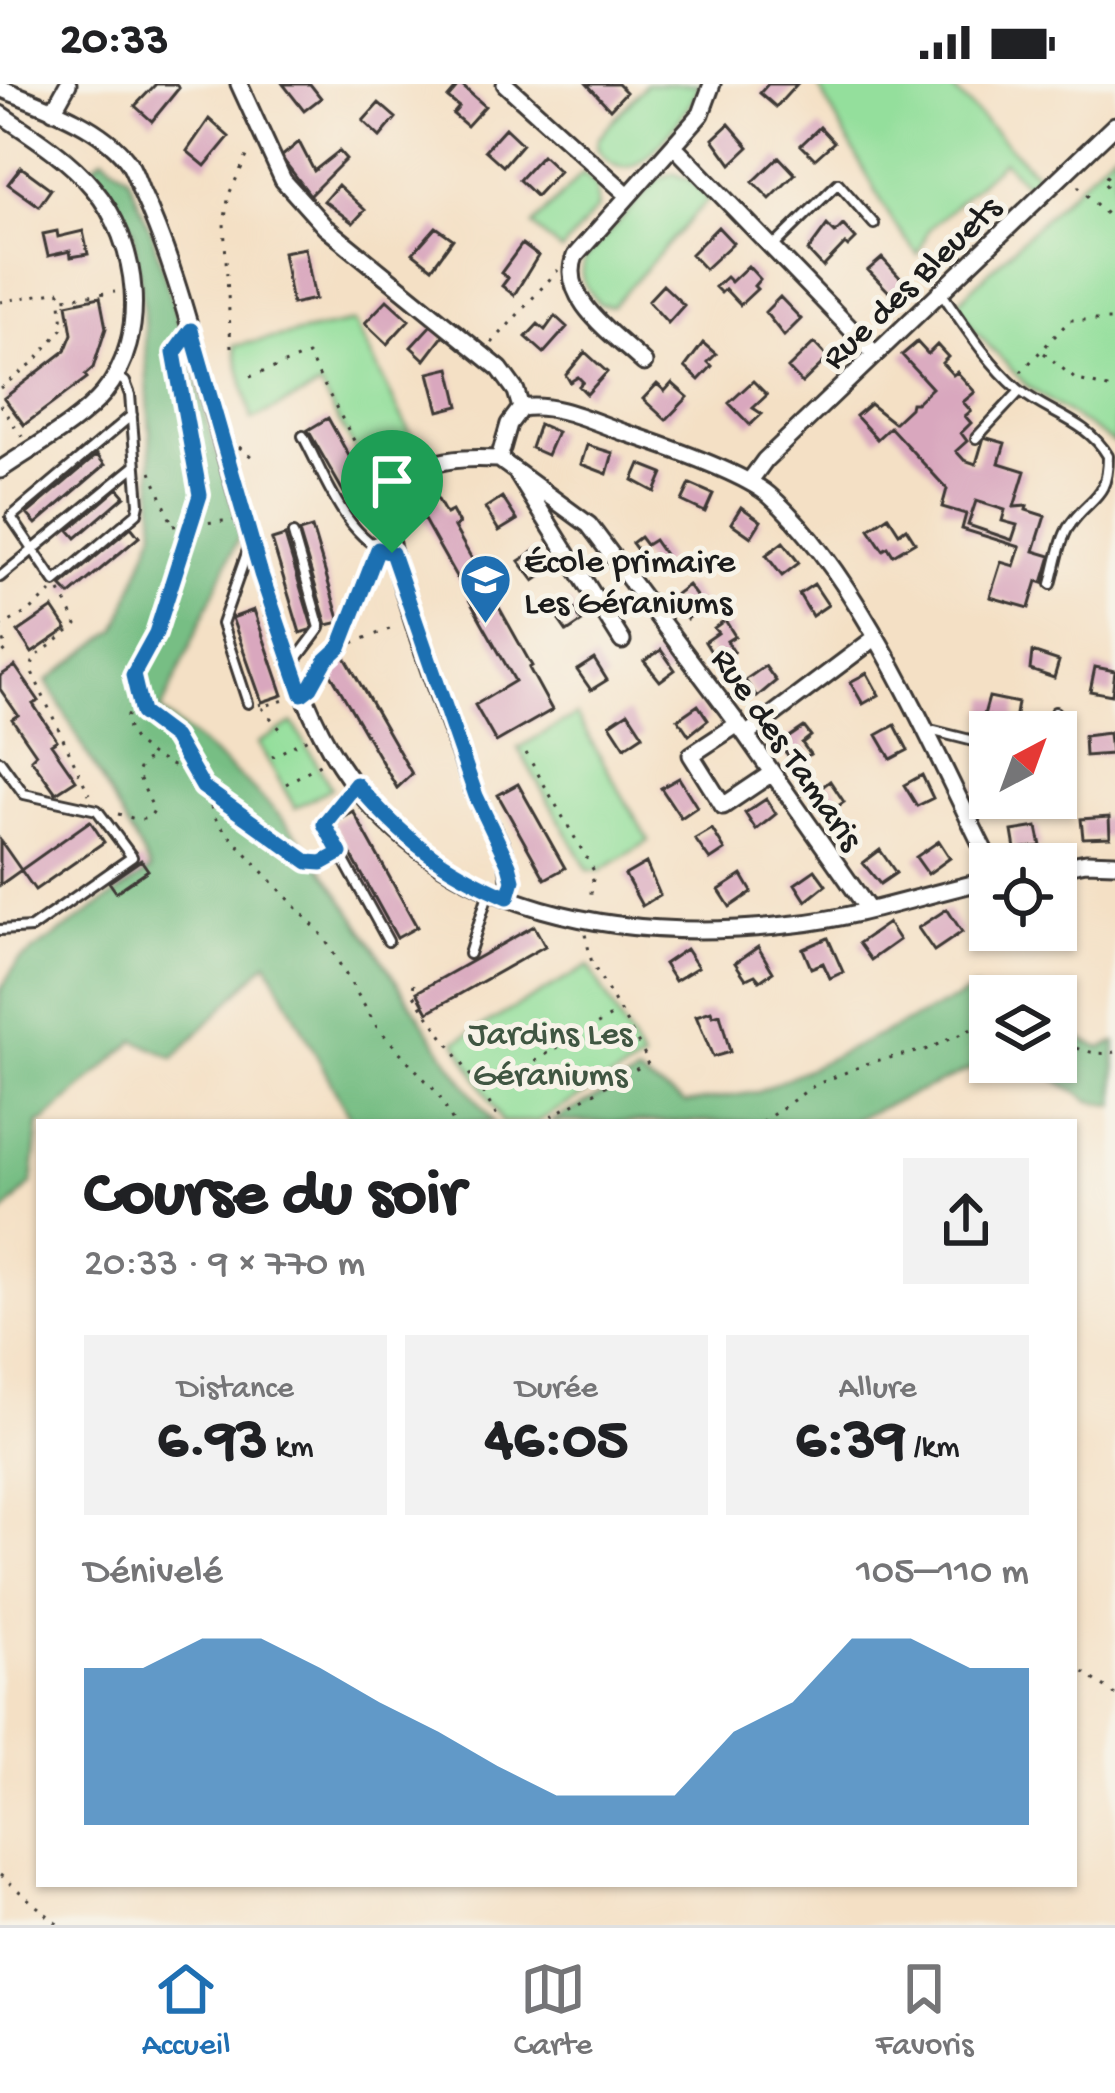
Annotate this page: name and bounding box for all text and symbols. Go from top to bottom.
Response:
text: 20:33 [60,16,168,69]
street label: Rue des Bleuets [815,187,1013,381]
pin [341,430,443,553]
icon: arrive [359,448,425,514]
place label: École primaire Les Géraniums [524,543,736,627]
school or university icon: École primaire Les Géraniums [457,551,513,625]
street label: Rue des Tamaris [699,641,871,862]
north arrow [969,711,1077,819]
map controls [969,711,1077,1083]
button: locate [969,843,1077,951]
button: layers [969,975,1077,1083]
park label: Jardins Les Géraniums [468,1015,634,1099]
button: share [903,1158,1029,1284]
text: Course du soir [84,1159,464,1237]
text: 20:33 · 9 × 770 m [84,1243,365,1289]
text: Distance [177,1371,294,1409]
text: Durée [515,1371,598,1409]
text: Allure [838,1371,917,1409]
text: 6.93 [157,1409,268,1479]
text: 46:05 [485,1409,628,1479]
text: 6:39 [795,1409,906,1479]
text: km [268,1430,314,1468]
text: /km [906,1430,960,1468]
text: Dénivelé [84,1551,223,1597]
text: 105–110 m [856,1551,1029,1597]
tab: Accueil [142,1956,230,2066]
tab: Carte [514,1956,592,2066]
tab: Favoris [875,1956,973,2066]

